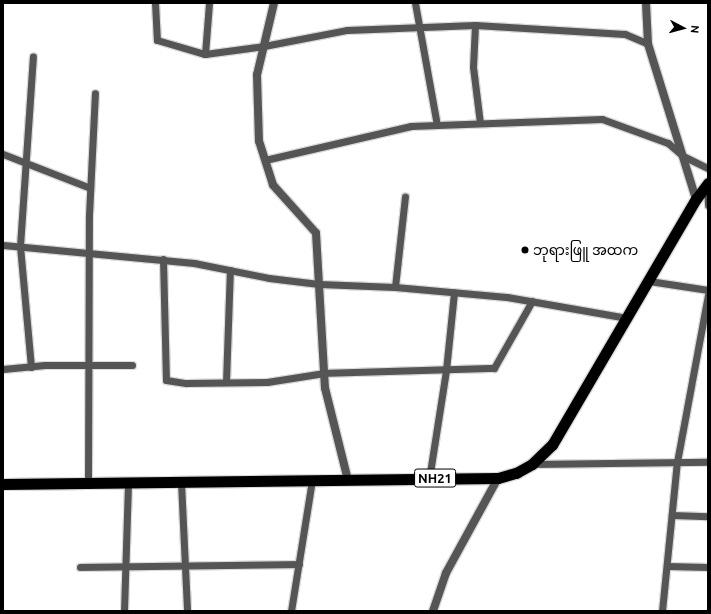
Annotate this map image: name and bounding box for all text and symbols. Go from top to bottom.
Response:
north arrow [663,8,703,48]
text: N [689,25,701,34]
place label: ဘုရားဖြူ အထက [533,242,638,258]
marker: ဘုရားဖြူ အထက [520,245,530,255]
road number: NH21 [414,467,456,489]

